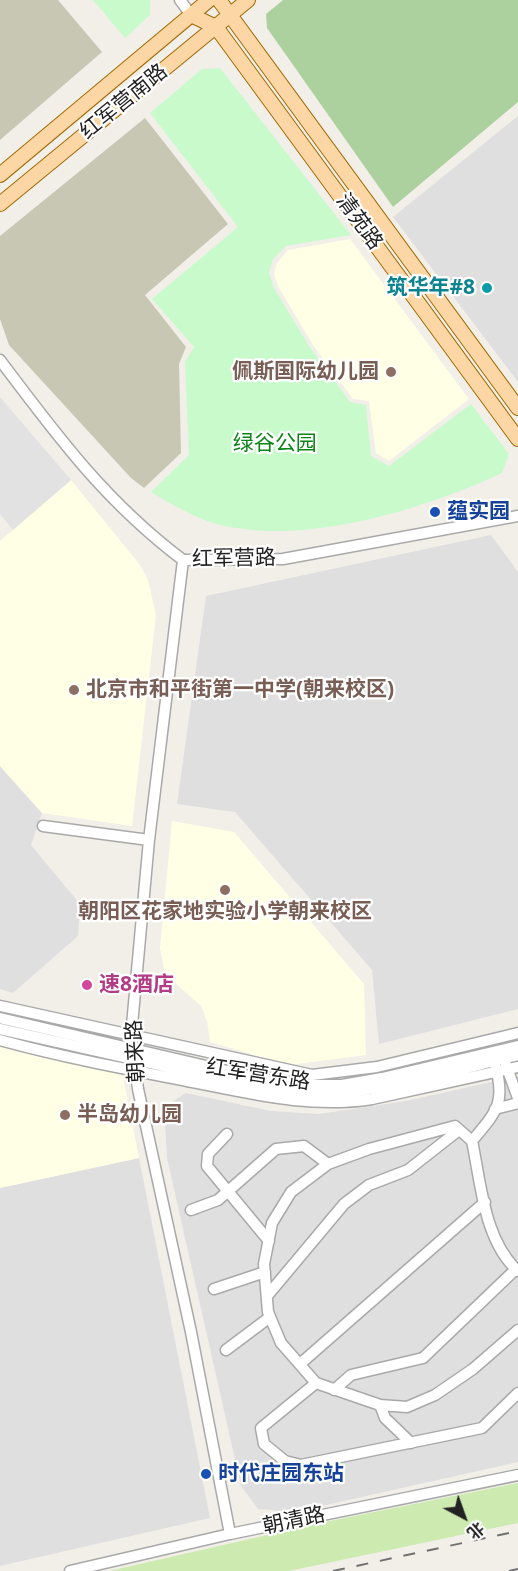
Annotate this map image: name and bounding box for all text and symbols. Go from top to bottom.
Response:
street label: 红军营南路 [75,59,173,145]
street label: 清苑路 [330,189,388,255]
place label: 筑华年#8 [386,275,475,301]
marker: 筑华年#8 [480,281,494,295]
place label: 佩斯国际幼儿园 [232,359,379,385]
marker: 佩斯国际幼儿园 [384,365,398,379]
park label: 绿谷公园 [233,431,317,457]
place label: 蕴实园 [447,499,510,525]
marker: 蕴实园 [428,505,442,519]
street label: 红军营路 [192,546,276,572]
place label: 北京市和平街第一中学(朝来校区) [86,677,394,703]
marker: 北京市和平街第一中学(朝来校区) [67,683,81,697]
marker: 朝阳区花家地实验小学朝来校区 [218,883,232,897]
place label: 朝阳区花家地实验小学朝来校区 [78,899,372,925]
place label: 速8酒店 [99,972,174,998]
marker: 速8酒店 [80,978,94,992]
street label: 朝来路 [122,1019,150,1083]
street label: 红军营东路 [204,1054,312,1096]
place label: 半岛幼儿园 [77,1102,182,1128]
marker: 半岛幼儿园 [58,1108,72,1122]
place label: 时代庄园东站 [218,1461,344,1487]
marker: 时代庄园东站 [199,1467,213,1481]
north arrow [434,1487,494,1547]
street label: 朝清路 [261,1502,327,1540]
text: 北 [463,1517,489,1544]

